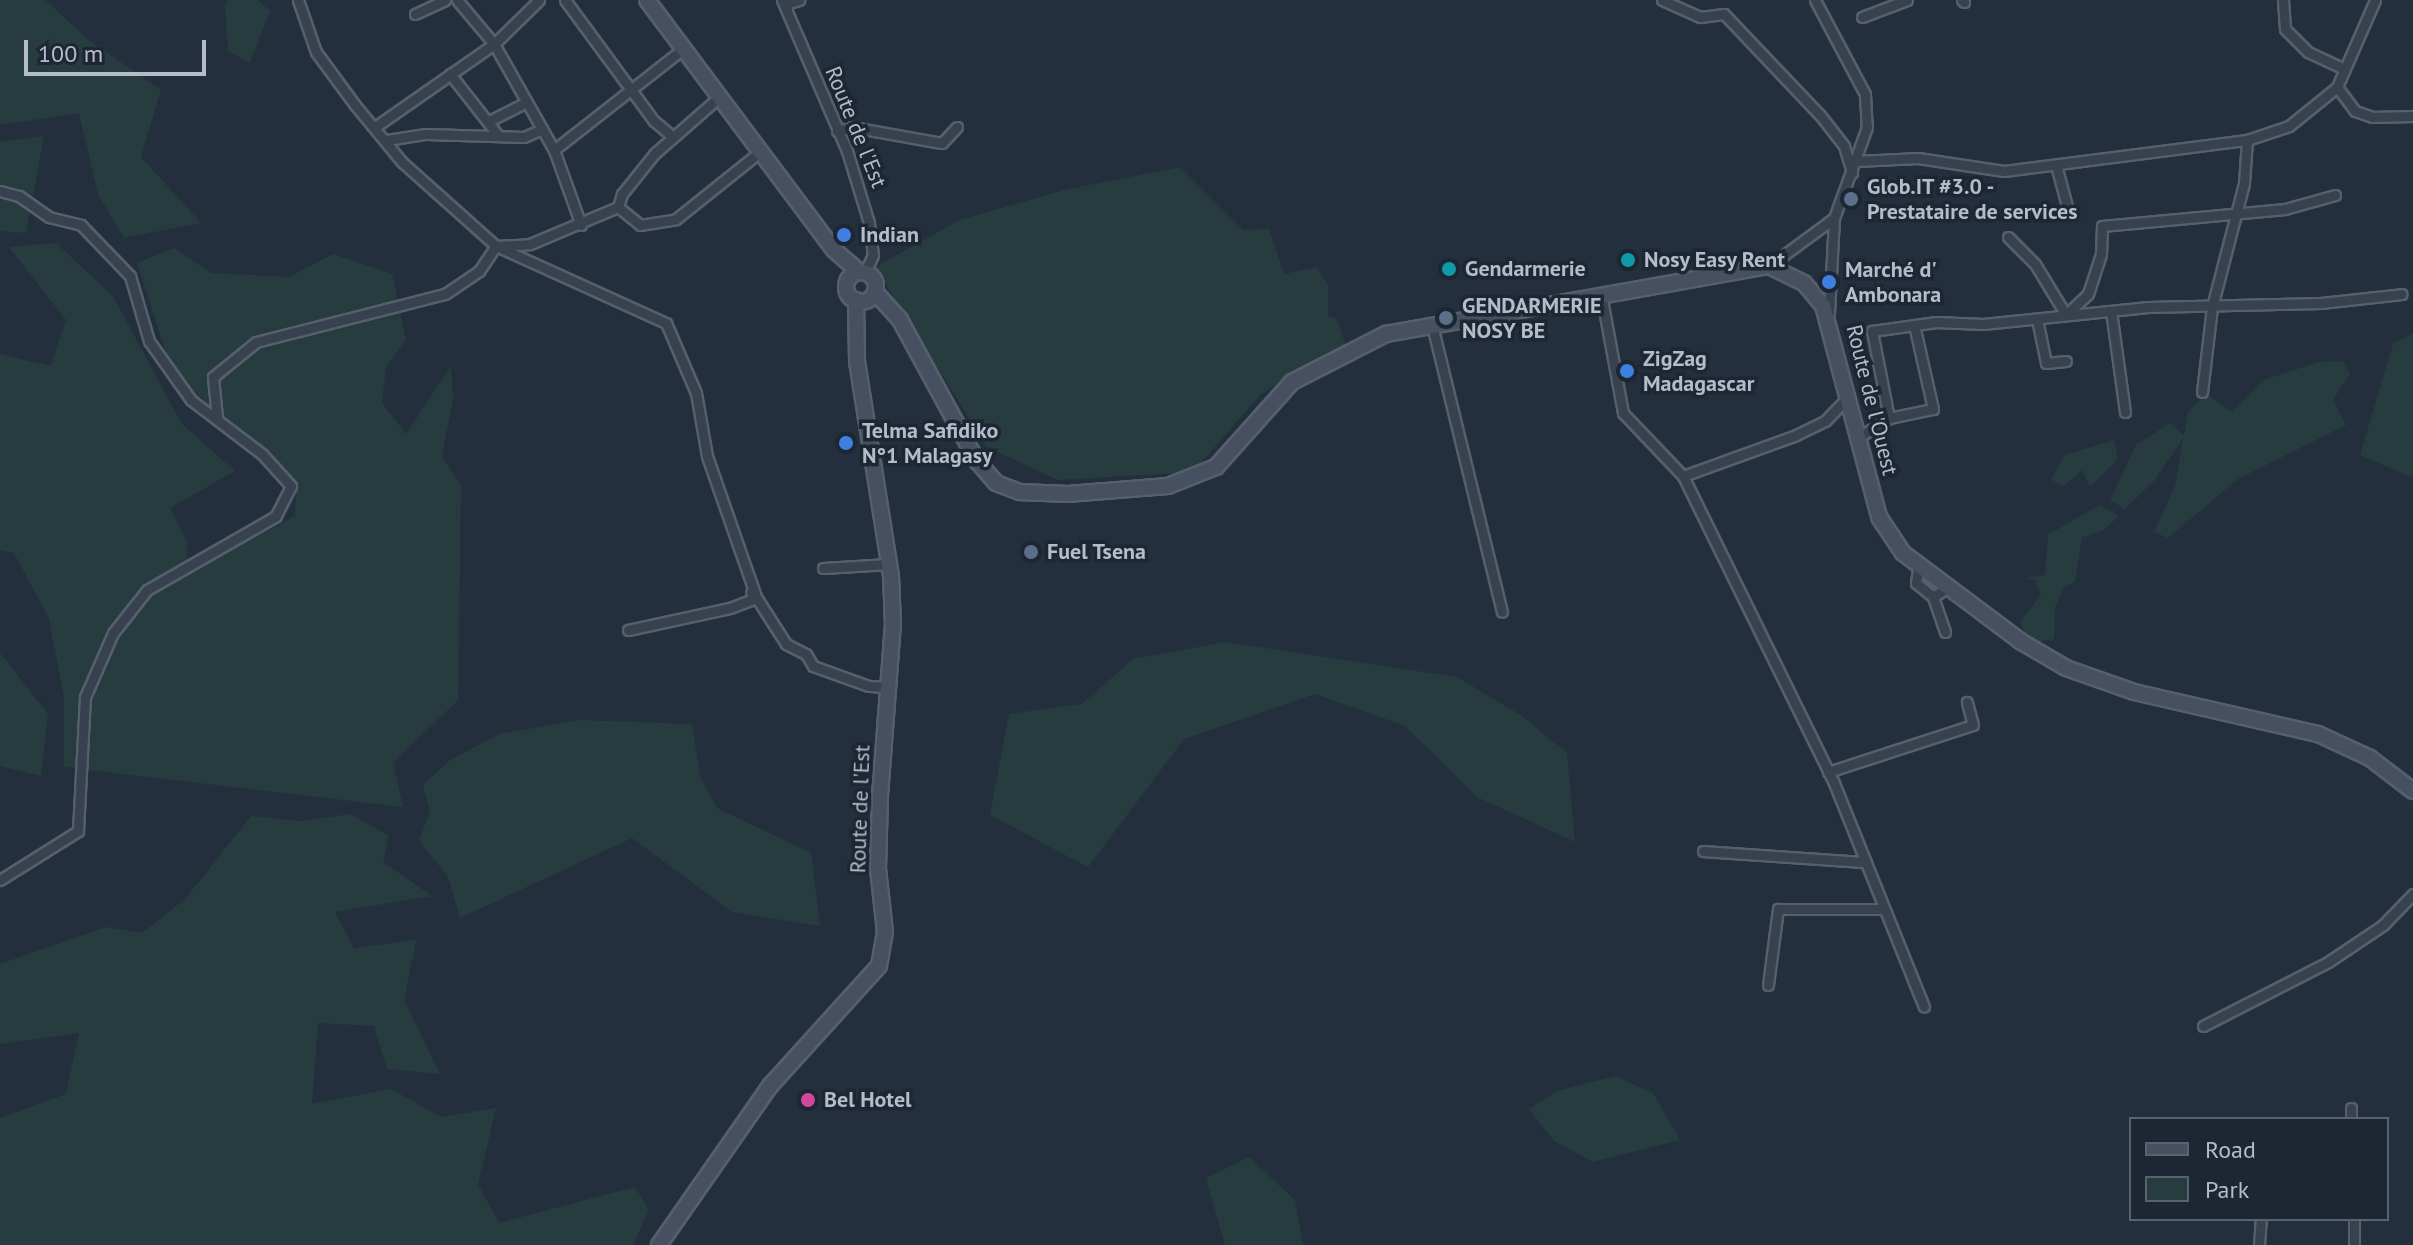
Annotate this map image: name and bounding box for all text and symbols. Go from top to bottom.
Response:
scale bar [28,24,210,74]
text: 100 m [38,38,103,69]
street label: Route de l'Est [820,62,892,192]
place label: Glob.IT #3.0 - Prestataire de services [1867,173,2077,224]
marker: Glob.IT #3.0 - Prestataire de services [1842,190,1860,208]
place label: Indian [860,222,919,248]
marker: Indian [835,226,853,244]
place label: Nosy Easy Rent [1644,247,1786,273]
marker: Nosy Easy Rent [1619,251,1637,269]
place label: Gendarmerie [1465,256,1586,282]
place label: Marché d' Ambonara [1845,256,1941,308]
marker: Gendarmerie [1440,260,1458,278]
marker: Marché d' Ambonara [1820,273,1838,291]
place label: GENDARMERIE NOSY BE [1462,292,1602,344]
marker: GENDARMERIE NOSY BE [1437,309,1455,327]
street label: Route de l'Ouest [1841,322,1903,478]
place label: ZigZag Madagascar [1643,345,1754,396]
marker: ZigZag Madagascar [1618,362,1636,380]
place label: Telma Safidiko N°1 Malagasy [862,417,998,468]
marker: Telma Safidiko N°1 Malagasy [837,434,855,452]
place label: Fuel Tsena [1047,539,1147,565]
marker: Fuel Tsena [1022,543,1040,561]
street label: Route de l'Est [845,744,875,874]
place label: Bel Hotel [824,1087,912,1113]
marker: Bel Hotel [799,1091,817,1109]
legend [2129,1117,2389,1221]
text: Road [2205,1134,2256,1165]
text: Park [2205,1174,2249,1205]

